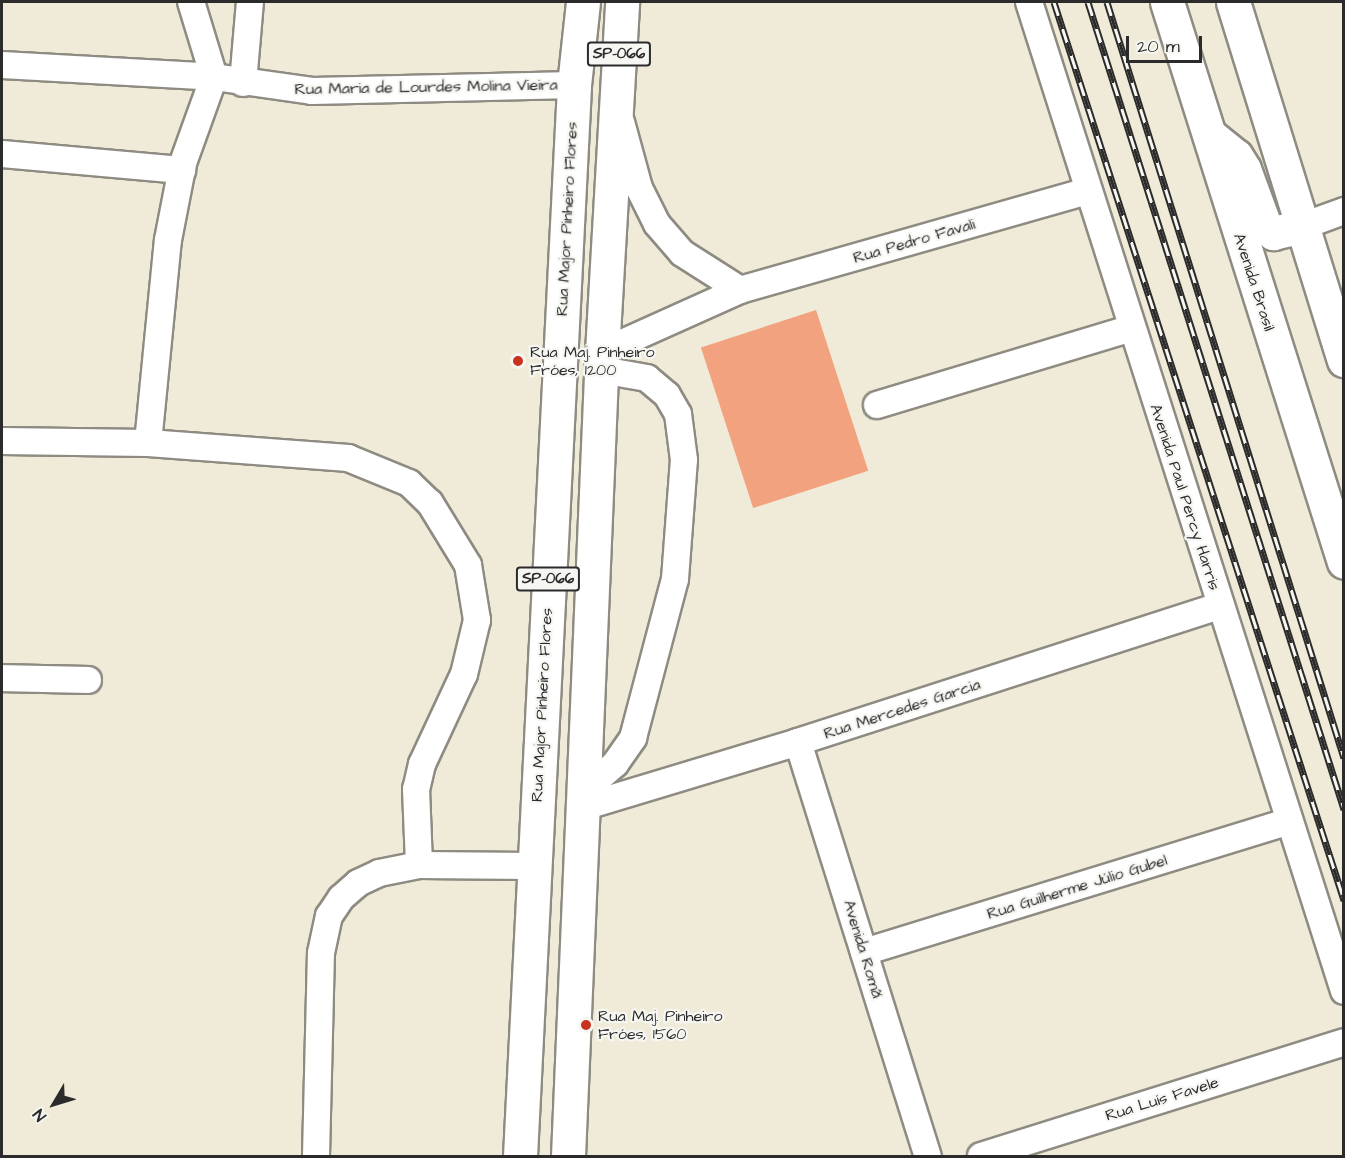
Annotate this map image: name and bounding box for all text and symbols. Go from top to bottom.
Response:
scale bar [1129,24,1206,62]
text: 20 m [1137,34,1180,59]
road number: SP-066 [586,42,652,66]
street label: Rua Maria de Lourdes Molina Vieira [294,75,558,99]
street label: Rua Major Pinheiro Flores [552,121,582,317]
street label: Rua Pedro Favali [851,214,977,268]
street label: Avenida Brasil [1229,231,1279,333]
place label: Rua Maj. Pinheiro Fróes, 1200 [530,342,654,380]
marker: Rua Maj. Pinheiro Fróes, 1200 [511,354,525,368]
street label: Avenida Paul Percy Harris [1146,401,1224,593]
road number: SP-066 [515,567,581,591]
street label: Rua Major Pinheiro Flores [527,607,557,803]
street label: Rua Mercedes Garcia [821,675,983,743]
street label: Rua Guilherme Júlio Gubel [985,850,1169,924]
street label: Avenida Romã [839,898,887,1000]
place label: Rua Maj. Pinheiro Fróes, 1560 [598,1006,722,1044]
marker: Rua Maj. Pinheiro Fróes, 1560 [579,1018,593,1032]
street label: Rua Luís Favele [1103,1073,1221,1125]
north arrow [24,1074,84,1134]
text: N [28,1104,52,1126]

